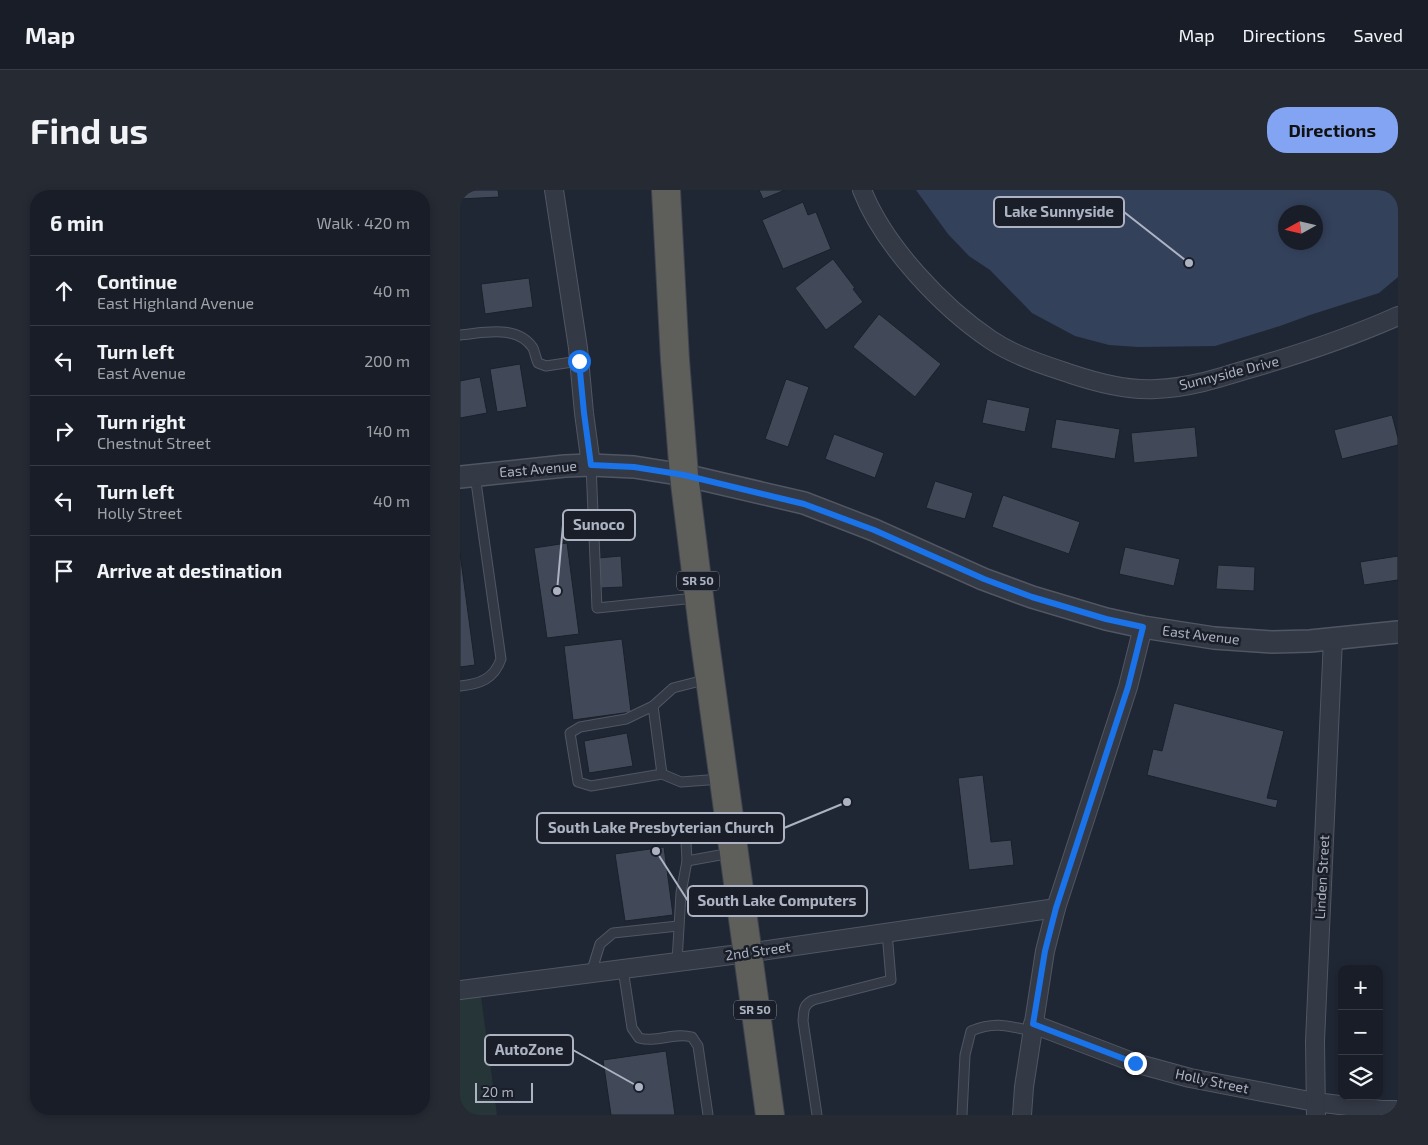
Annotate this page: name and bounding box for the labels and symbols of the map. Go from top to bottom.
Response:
callout: Lake Sunnyside [994,197,1124,227]
text: Lake Sunnyside [1004,202,1114,221]
north arrow [1278,205,1323,250]
route start [568,350,591,373]
street label: Sunnyside Drive [1177,352,1280,393]
street label: East Avenue [499,457,577,480]
callout: Sunoco [563,510,635,540]
text: Sunoco [573,515,625,533]
road number: SR 50 [677,572,719,591]
street label: East Avenue [1161,621,1241,648]
callout: South Lake Presbyterian Church [537,813,784,843]
text: South Lake Presbyterian Church [548,818,774,837]
street label: Linden Street [1311,834,1332,920]
callout: South Lake Computers [688,886,867,916]
text: South Lake Computers [697,891,857,909]
street label: 2nd Street [724,937,792,964]
road number: SR 50 [734,1000,776,1020]
callout: AutoZone [485,1035,573,1065]
text: AutoZone [495,1040,563,1058]
route end [1124,1052,1147,1075]
street label: Holly Street [1174,1064,1250,1097]
scale bar [475,1080,532,1103]

